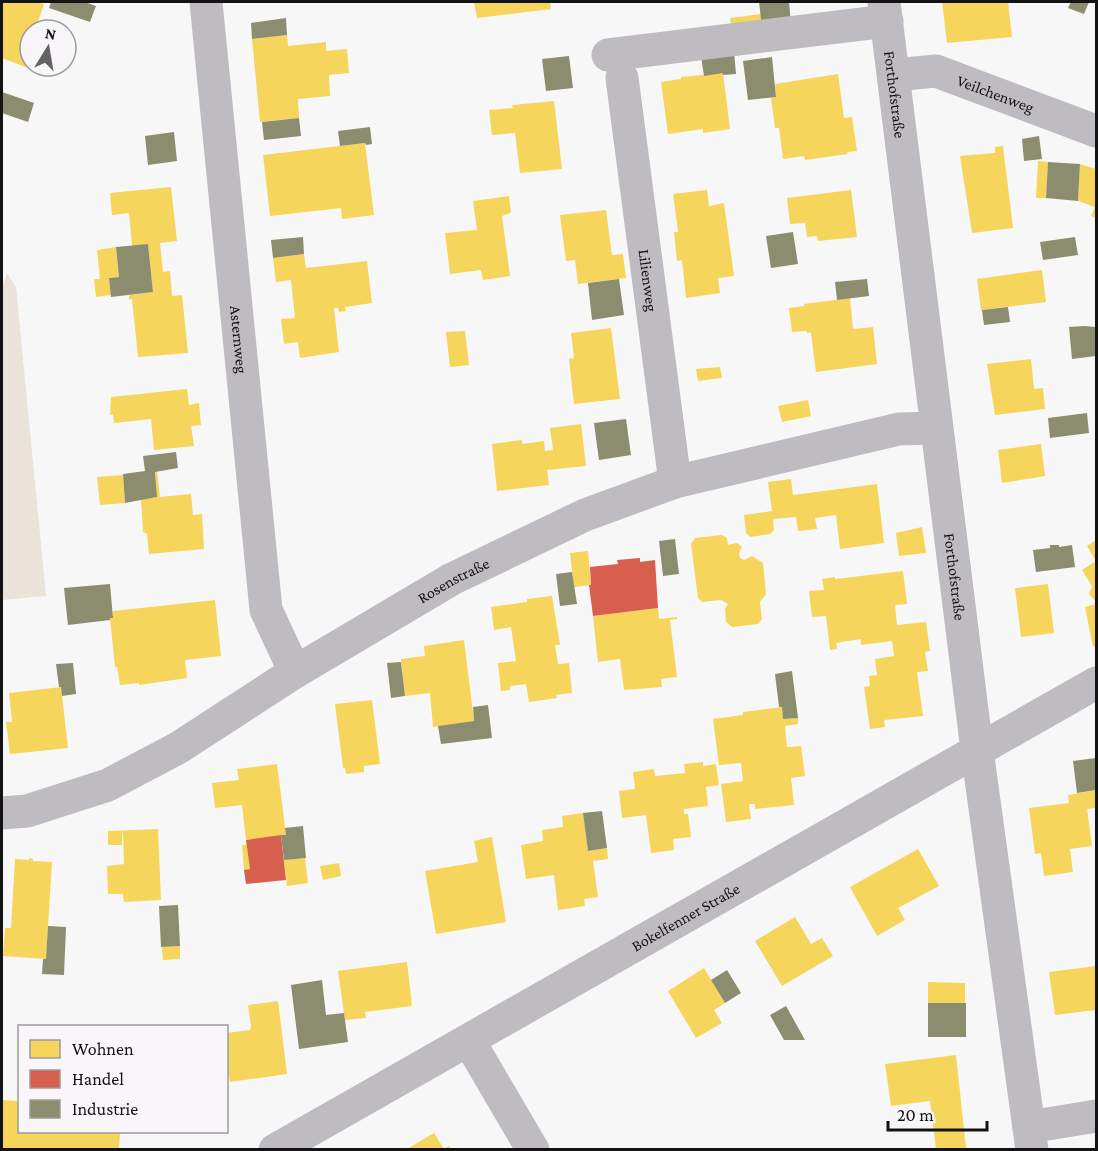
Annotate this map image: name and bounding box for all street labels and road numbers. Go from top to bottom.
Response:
street label: Forthofstraße [881,50,909,139]
street label: Veilchenweg [955,72,1037,117]
street label: Lilienweg [636,248,661,313]
street label: Asternweg [227,305,251,375]
street label: Forthofstraße [941,532,969,621]
street label: Rosenstraße [415,554,492,606]
street label: Bokelfenner Straße [628,880,743,955]

